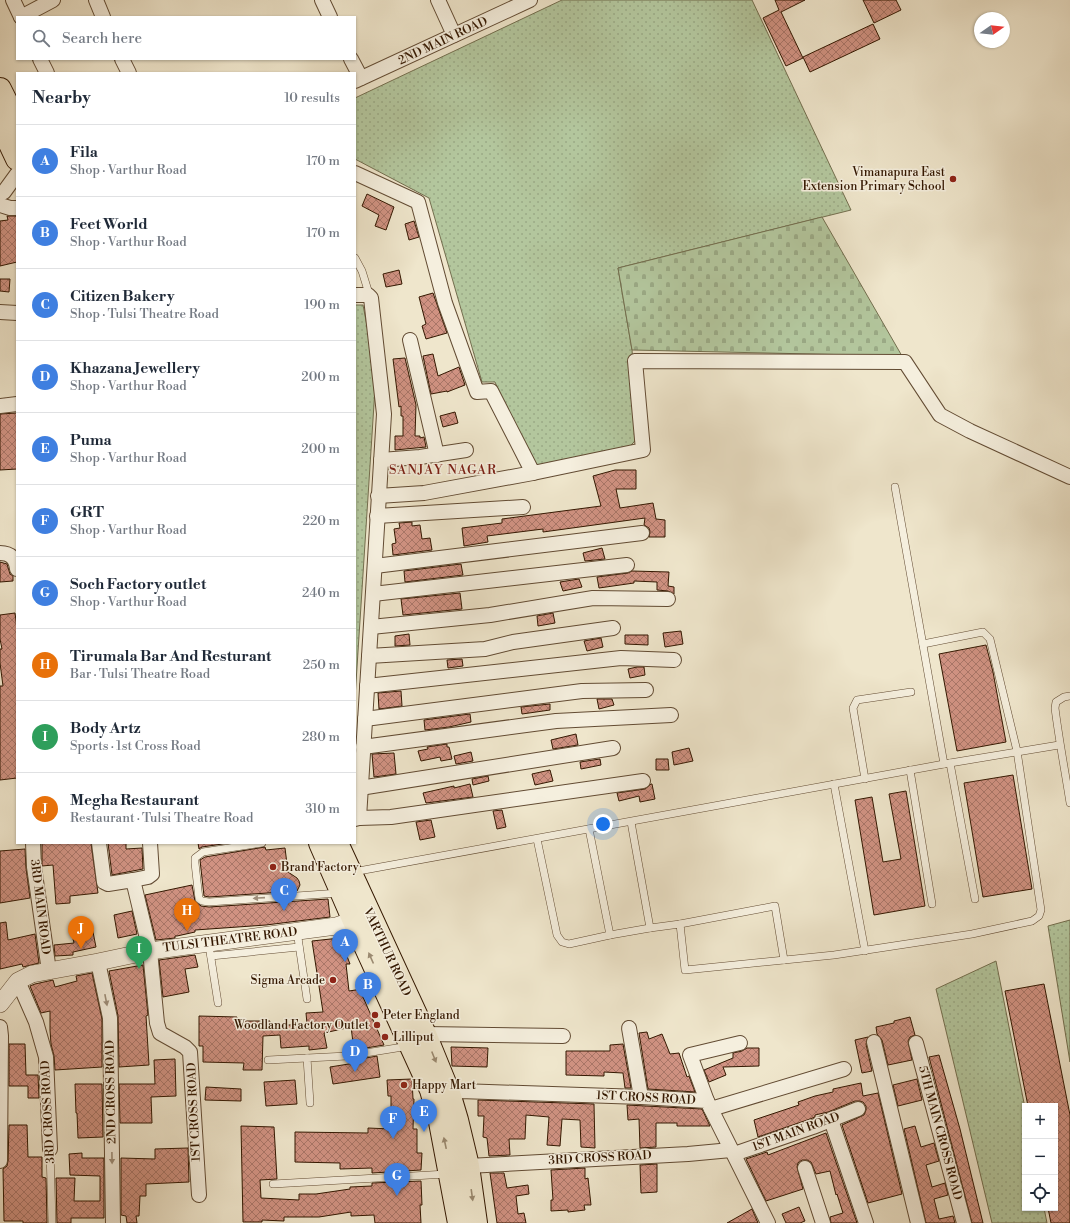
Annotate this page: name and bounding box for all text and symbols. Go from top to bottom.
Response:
north arrow [974,12,1010,48]
street label: 2ND MAIN ROAD [396,14,490,68]
search box [16,16,356,60]
icon: search [30,27,52,49]
text: Search here [62,29,142,48]
text: Nearby [32,87,91,109]
text: 10 results [284,90,340,106]
text: Fila [70,143,98,162]
text: A [40,153,50,169]
text: 170 m [306,153,340,169]
text: Shop · Varthur Road [70,162,187,178]
place label: Vimanapura East Extension Primary School [803,165,946,194]
marker: Vimanapura East Extension Primary School [948,174,958,184]
text: Feet World [70,215,148,234]
text: B [40,225,50,241]
text: 170 m [306,225,340,241]
text: Shop · Varthur Road [70,234,187,250]
text: Citizen Bakery [70,287,174,306]
text: C [40,297,50,313]
text: 190 m [304,297,340,313]
text: Shop · Tulsi Theatre Road [70,306,219,322]
text: Khazana Jewellery [70,359,200,378]
text: D [40,369,50,385]
text: 200 m [301,369,340,385]
text: Shop · Varthur Road [70,378,187,394]
text: Puma [70,431,112,450]
text: E [40,441,50,457]
text: 200 m [301,441,340,457]
text: Shop · Varthur Road [70,450,187,466]
district label: SANJAY NAGAR [389,462,497,478]
text: GRT [70,503,104,522]
text: F [40,513,50,529]
text: 220 m [302,513,340,529]
text: Shop · Varthur Road [70,522,187,538]
text: Soch Factory outlet [70,575,206,594]
text: G [40,585,50,601]
text: 240 m [302,585,340,601]
text: Shop · Varthur Road [70,594,187,610]
text: Tirumala Bar And Resturant [70,647,271,666]
text: H [40,657,50,673]
text: 250 m [303,657,340,673]
text: Bar · Tulsi Theatre Road [70,666,210,682]
text: Body Artz [70,719,141,738]
text: I [42,729,48,745]
text: 280 m [302,729,340,745]
text: Sports · 1st Cross Road [70,738,201,754]
text: Megha Restaurant [70,791,199,810]
text: J [42,801,48,817]
text: 310 m [305,801,340,817]
text: Restaurant · Tulsi Theatre Road [70,810,253,826]
your location [593,814,613,834]
street label: 3RD MAIN ROAD [27,858,53,956]
place label: Brand Factory [280,860,359,875]
marker: Brand Factory [268,862,278,872]
pin: C [271,878,297,911]
one-way arrow [253,895,265,902]
pin: H [174,898,200,931]
street label: VARTHUR ROAD [360,904,414,999]
pin: J [68,916,94,949]
street label: TULSI THEATRE ROAD [162,924,298,956]
pin: A [332,929,358,962]
pin: I [126,936,152,969]
one-way arrow [368,953,374,964]
pin: B [355,972,381,1005]
place label: Sigma Arcade [251,973,325,988]
marker: Sigma Arcade [328,975,338,985]
one-way arrow [103,994,109,1006]
place label: Peter England [383,1008,460,1023]
marker: Peter England [370,1010,380,1020]
place label: Woodland Factory Outlet [233,1018,370,1033]
marker: Woodland Factory Outlet [372,1020,382,1030]
place label: Lilliput [393,1030,435,1045]
marker: Lilliput [380,1032,390,1042]
pin: D [342,1039,368,1072]
street label: 2ND CROSS ROAD [103,1040,119,1144]
one-way arrow [432,1051,438,1063]
street label: 3RD CROSS ROAD [38,1060,58,1164]
street label: 1ST CROSS ROAD [184,1062,204,1162]
street label: 5TH MAIN CROSS ROAD [915,1064,965,1202]
place label: Happy Mart [412,1078,477,1093]
marker: Happy Mart [399,1080,409,1090]
street label: 1ST CROSS ROAD [596,1088,696,1108]
pin: E [411,1099,437,1132]
map controls [1022,1103,1058,1211]
button: + [1022,1103,1058,1139]
pin: F [380,1106,406,1139]
street label: 1ST MAIN ROAD [750,1109,842,1155]
one-way arrow [441,1137,447,1150]
button: − [1022,1139,1058,1175]
street label: 3RD CROSS ROAD [548,1148,652,1168]
one-way arrow [109,1152,115,1165]
pin: G [384,1163,410,1196]
button: locate [1022,1175,1058,1211]
one-way arrow [469,1189,475,1201]

